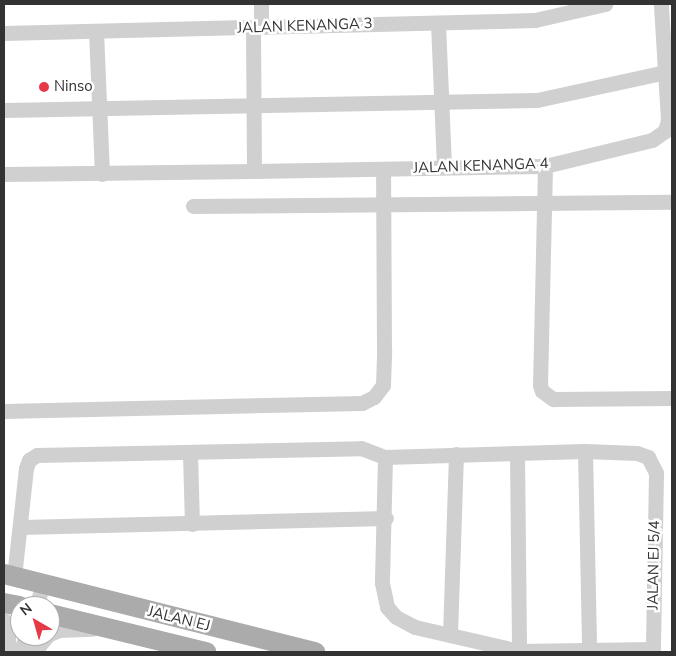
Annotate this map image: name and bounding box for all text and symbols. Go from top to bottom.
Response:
street label: JALAN KENANGA 3 [237,15,373,37]
place label: Ninso [54,78,93,96]
marker: Ninso [38,81,50,93]
street label: JALAN KENANGA 4 [413,155,549,177]
street label: JALAN EJ 5/4 [644,520,664,610]
north arrow [10,596,60,646]
text: N [16,599,36,620]
street label: JALAN EJ [146,603,212,635]

